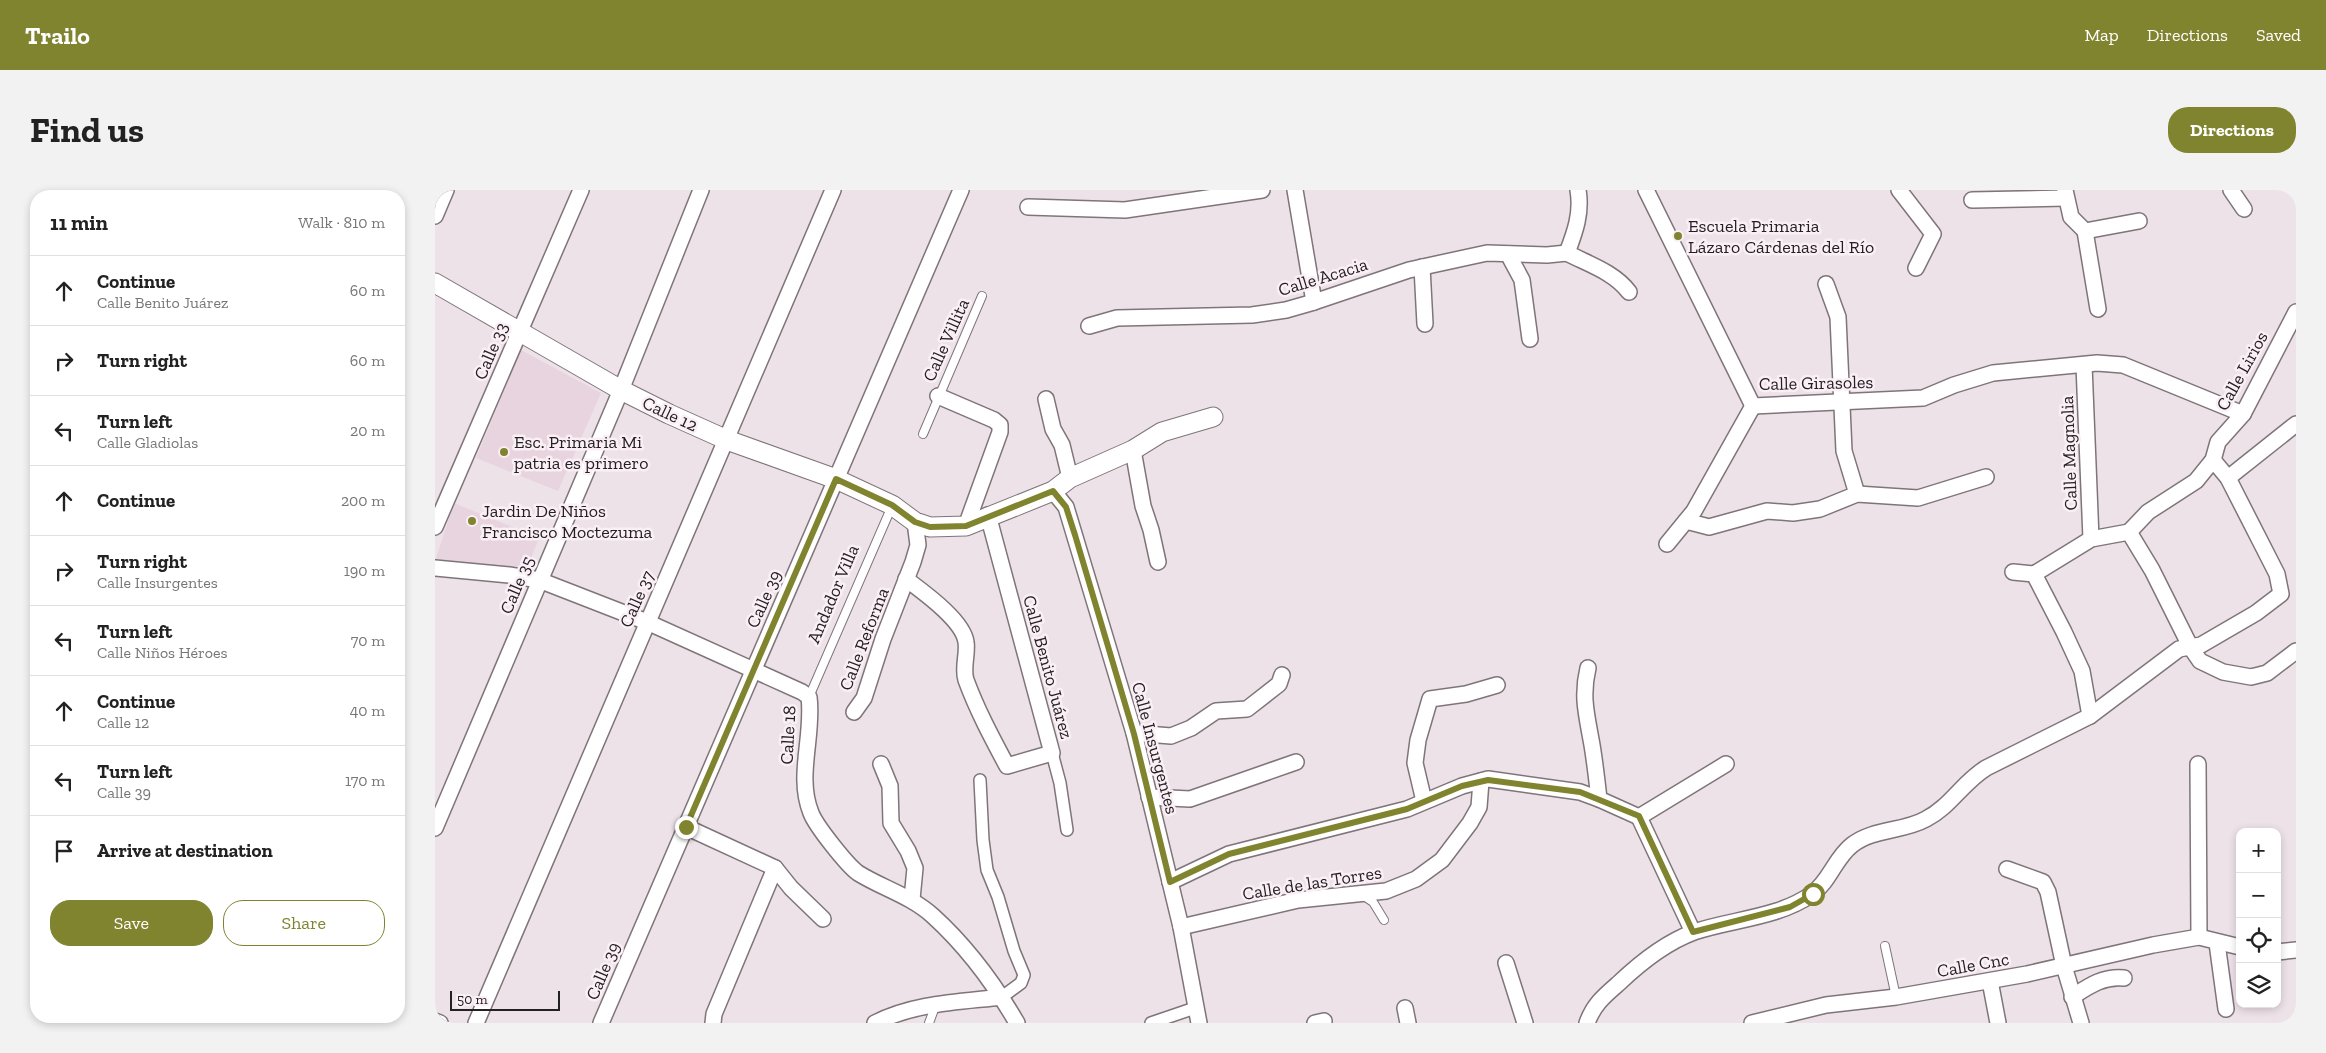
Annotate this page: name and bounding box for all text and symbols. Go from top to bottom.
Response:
text: Trailo [25,21,90,50]
text: Map [2084,24,2119,46]
text: Directions [2147,24,2228,46]
text: Saved [2256,24,2301,46]
button: Directions [2168,107,2296,153]
text: Find us [30,109,144,151]
text: 11 min [50,210,108,235]
text: Walk · 810 m [298,213,385,232]
place label: Escuela Primaria Lázaro Cárdenas del Río [1688,215,1874,258]
marker: Escuela Primaria Lázaro Cárdenas del Río [1672,230,1684,242]
street label: Calle Acacia [1276,253,1371,301]
text: Continue [97,270,175,293]
icon: ahead [50,277,78,305]
text: 60 m [350,281,385,300]
text: Calle Benito Juárez [97,293,228,312]
street label: Calle Villita [918,295,974,385]
street label: Calle 33 [469,319,513,383]
street label: Calle Lirios [2211,328,2273,414]
icon: right [50,347,78,375]
text: Turn right [97,349,187,372]
text: 60 m [350,351,385,370]
street label: Calle Girasoles [1759,371,1874,395]
street label: Calle 12 [639,392,701,436]
street label: Calle Magnolia [2056,395,2082,511]
text: Turn left [97,410,172,433]
icon: left [50,417,78,445]
text: 20 m [350,421,385,440]
place label: Esc. Primaria Mi patria es primero [514,431,648,474]
text: Calle Gladiolas [97,433,198,452]
marker: Esc. Primaria Mi patria es primero [498,446,510,458]
icon: ahead [50,487,78,515]
text: Continue [97,489,175,512]
text: 200 m [341,491,385,510]
place label: Jardin De Niños Francisco Moctezuma [482,500,653,543]
marker: Jardin De Niños Francisco Moctezuma [466,515,478,527]
street label: Andador Villa [802,541,864,647]
text: Turn right [97,550,187,573]
street label: Calle 35 [495,553,539,617]
icon: right [50,557,78,585]
text: 190 m [344,561,385,580]
street label: Calle 37 [615,567,659,631]
street label: Calle 39 [742,567,786,631]
text: Calle Insurgentes [97,573,218,592]
street label: Calle Reforma [834,584,894,694]
street label: Calle Benito Juárez [1018,593,1078,741]
text: Turn left [97,620,172,643]
icon: left [50,627,78,655]
text: 70 m [351,631,385,650]
text: Calle Niños Héroes [97,643,227,662]
street label: Calle Insurgentes [1127,680,1183,817]
text: Continue [97,690,175,713]
icon: ahead [50,697,78,725]
text: 40 m [350,701,385,720]
street label: Calle 18 [775,705,801,765]
text: Calle 12 [97,713,149,732]
text: Turn left [97,760,172,783]
icon: left [50,767,78,795]
text: 170 m [345,771,385,790]
text: Calle 39 [97,783,151,802]
route end [675,816,698,839]
map controls [2236,828,2281,1008]
button: + [2236,828,2281,873]
icon: arrive [50,837,78,865]
text: Arrive at destination [97,839,273,862]
street label: Calle de las Torres [1241,861,1383,905]
button: − [2236,873,2281,918]
route start [1802,883,1825,906]
button: Save [50,900,213,946]
button: Share [223,900,385,946]
button: locate [2236,918,2281,963]
street label: Calle 39 [581,939,625,1003]
street label: Calle Cnc [1935,948,2011,982]
button: layers [2236,963,2281,1008]
scale bar [450,988,560,1011]
text: 50 m [457,991,488,1008]

